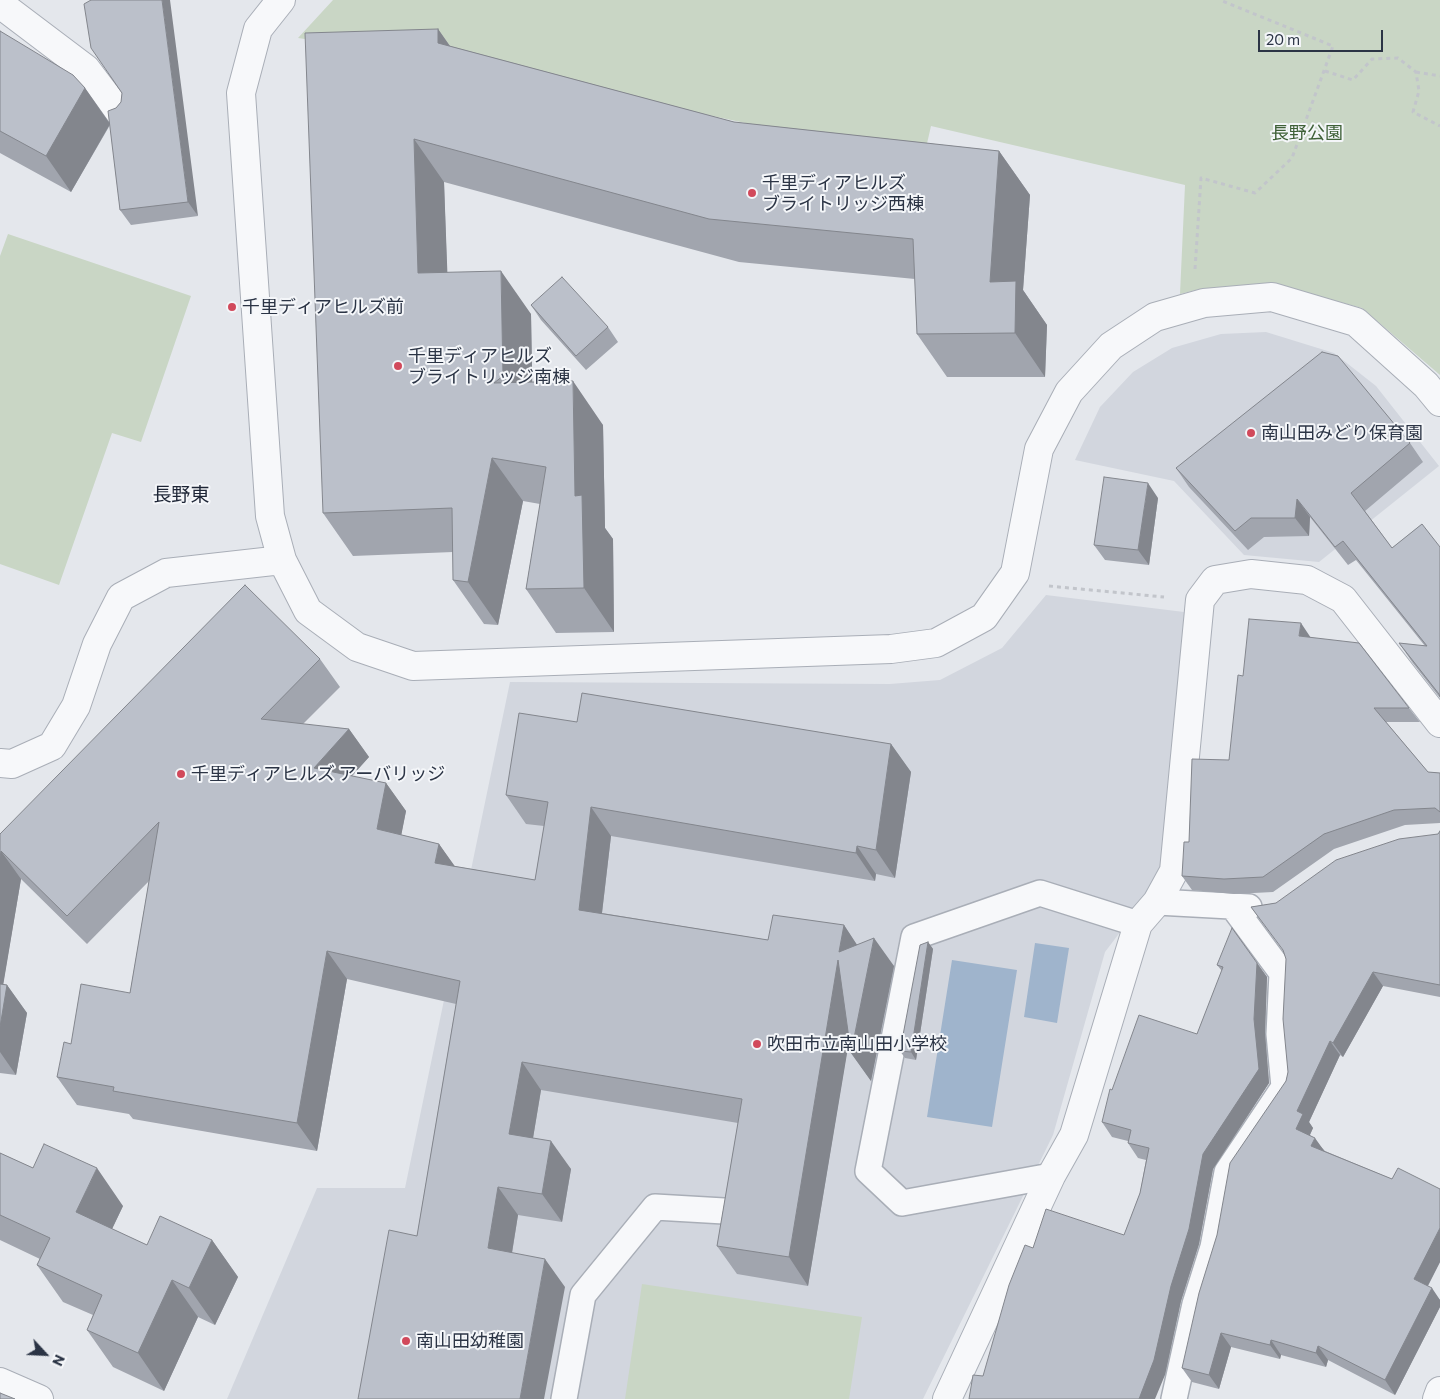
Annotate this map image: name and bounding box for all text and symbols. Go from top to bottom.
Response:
scale bar [1260,20,1385,52]
text: 20 m [1266,30,1300,48]
park label: 長野公園 [1271,122,1343,144]
place label: 千里ディアヒルズ ブライトリッジ西棟 [762,172,924,214]
marker: 千里ディアヒルズ ブライトリッジ西棟 [746,187,758,199]
place label: 千里ディアヒルズ前 [242,296,404,318]
marker: 千里ディアヒルズ前 [226,301,238,313]
place label: 千里ディアヒルズ ブライトリッジ南棟 [408,345,570,388]
marker: 千里ディアヒルズ ブライトリッジ南棟 [392,360,404,372]
place label: 南山田みどり保育園 [1261,422,1423,444]
marker: 南山田みどり保育園 [1245,427,1257,439]
district label: 長野東 [153,484,209,506]
place label: 千里ディアヒルズ アーバリッジ [191,763,445,785]
marker: 千里ディアヒルズ アーバリッジ [175,768,187,780]
place label: 吹田市立南山田小学校 [767,1033,947,1055]
marker: 吹田市立南山田小学校 [751,1038,763,1050]
north arrow [20,1329,70,1379]
place label: 南山田幼稚園 [416,1330,524,1352]
marker: 南山田幼稚園 [400,1335,412,1347]
text: N [49,1352,69,1369]

